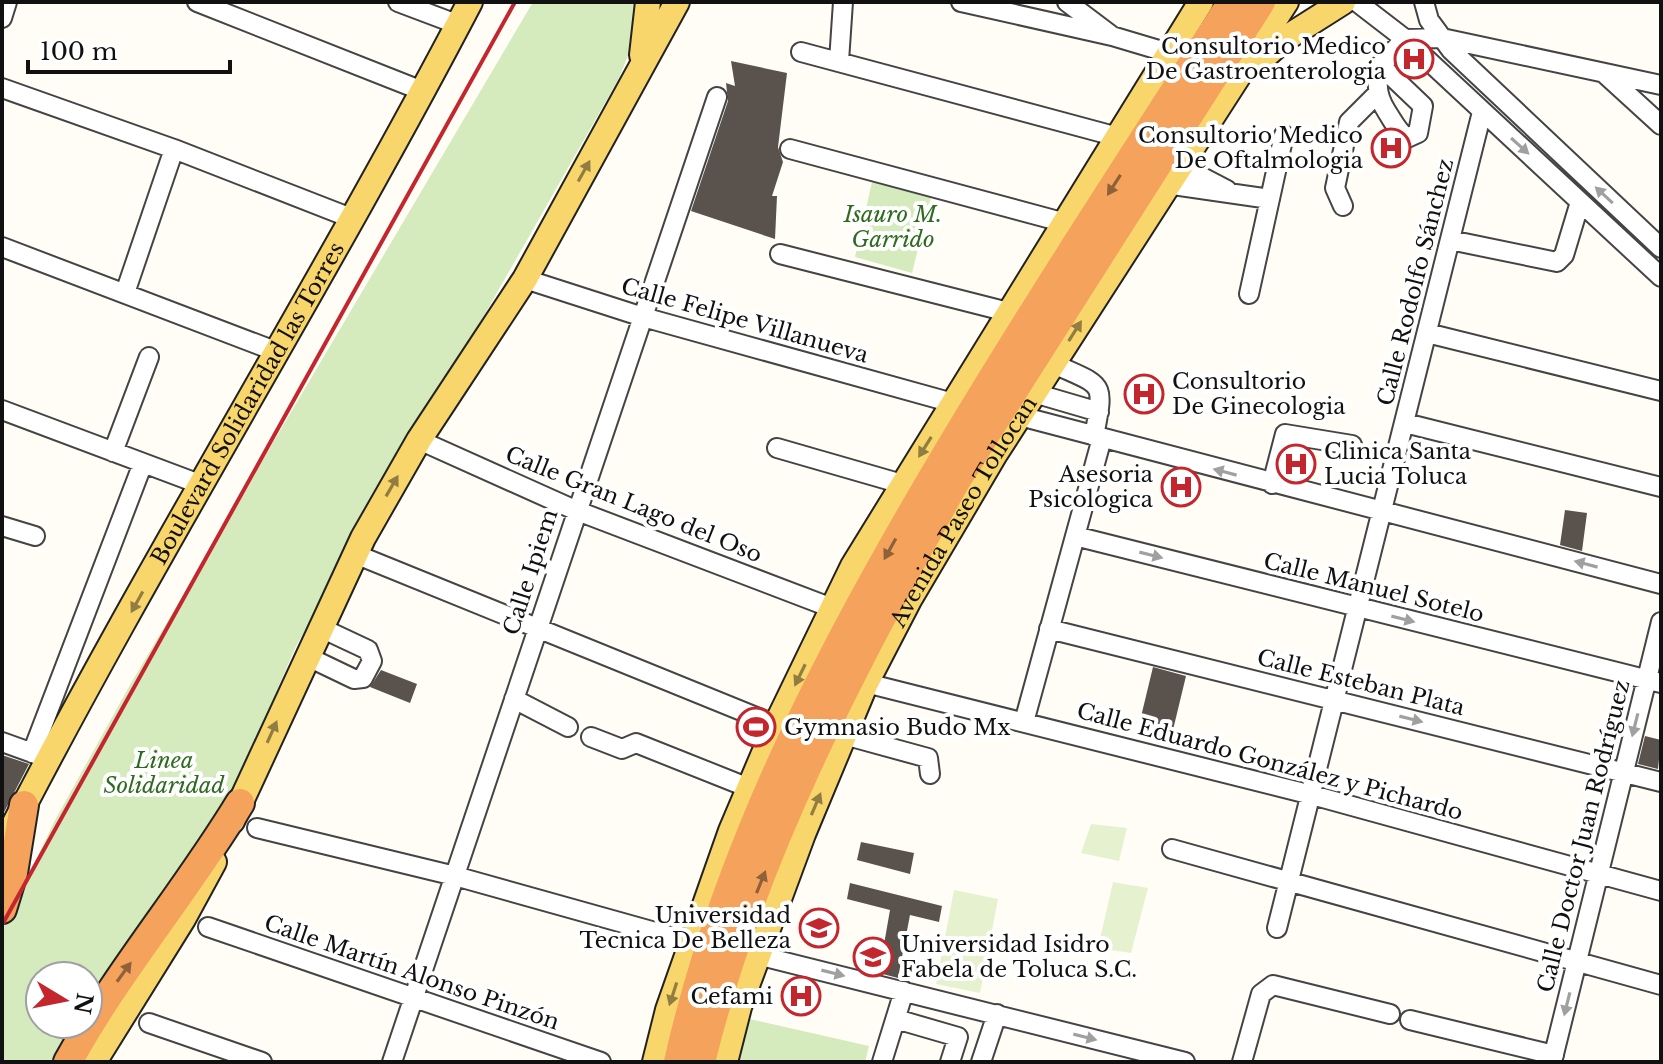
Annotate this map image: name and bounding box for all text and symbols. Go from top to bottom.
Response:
scale bar [28,24,230,74]
place label: Consultorio Medico De Gastroenterologia [1146,33,1387,85]
text: 100 m [40,37,118,66]
hospital icon: Consultorio Medico De Gastroenterologia [1393,38,1435,80]
place label: Consultorio Medico De Oftalmologia [1138,122,1364,174]
hospital icon: Consultorio Medico De Oftalmologia [1370,127,1412,169]
one-way arrow [1510,137,1529,155]
street label: Calle Rodolfo Sánchez [1372,156,1459,409]
one-way arrow [576,160,590,182]
one-way arrow [1107,175,1122,196]
one-way arrow [1595,186,1614,204]
park label: Isauro M. Garrido [843,201,942,253]
street label: Boulevard Solidaridad las Torres [145,237,350,570]
street label: Calle Felipe Villanueva [618,272,872,369]
one-way arrow [1067,320,1081,342]
place label: Consultorio De Ginecologia [1172,368,1346,420]
hospital icon: Consultorio De Ginecologia [1123,373,1165,415]
street label: Avenida Paseo Tollocan [884,391,1043,633]
one-way arrow [919,436,933,458]
place label: Clinica Santa Lucia Toluca [1324,438,1472,490]
street label: Calle Gran Lago del Oso [502,441,766,568]
hospital icon: Clinica Santa Lucia Toluca [1275,443,1317,485]
place label: Asesoria Psicologica [1028,461,1154,513]
one-way arrow [1213,465,1238,477]
hospital icon: Asesoria Psicologica [1160,466,1202,508]
one-way arrow [385,475,399,497]
street label: Calle Ipiem [497,506,564,638]
one-way arrow [883,538,897,560]
street label: Calle Manuel Sotelo [1261,547,1487,628]
one-way arrow [1138,550,1163,562]
one-way arrow [1573,558,1598,570]
one-way arrow [131,591,145,613]
one-way arrow [1390,614,1415,626]
street label: Calle Esteban Plata [1254,644,1468,722]
one-way arrow [793,663,807,686]
street label: Calle Doctor Juan Rodríguez [1532,677,1635,995]
street label: Calle Eduardo González y Pichardo [1074,697,1466,826]
sports icon: Gymnasio Budo Mx [735,706,777,748]
one-way arrow [1628,712,1640,737]
place label: Gymnasio Budo Mx [784,714,1011,741]
one-way arrow [1399,714,1424,726]
one-way arrow [265,720,278,744]
park label: Linea Solidaridad [103,747,225,799]
one-way arrow [809,792,822,815]
one-way arrow [755,870,768,894]
place label: Universidad Tecnica De Belleza [579,902,792,954]
school or university icon: Universidad Tecnica De Belleza [798,907,840,949]
street label: Calle Martín Alonso Pinzón [261,909,563,1036]
place label: Universidad Isidro Fabela de Toluca S.C. [901,931,1137,983]
school or university icon: Universidad Isidro Fabela de Toluca S.C. [852,936,894,978]
north arrow [24,960,104,1040]
one-way arrow [116,962,131,983]
one-way arrow [821,968,846,980]
hospital icon: Cefami [780,975,822,1017]
one-way arrow [667,982,679,1006]
place label: Cefami [690,983,773,1010]
text: N [68,991,98,1016]
one-way arrow [1561,992,1573,1017]
one-way arrow [1073,1031,1098,1043]

